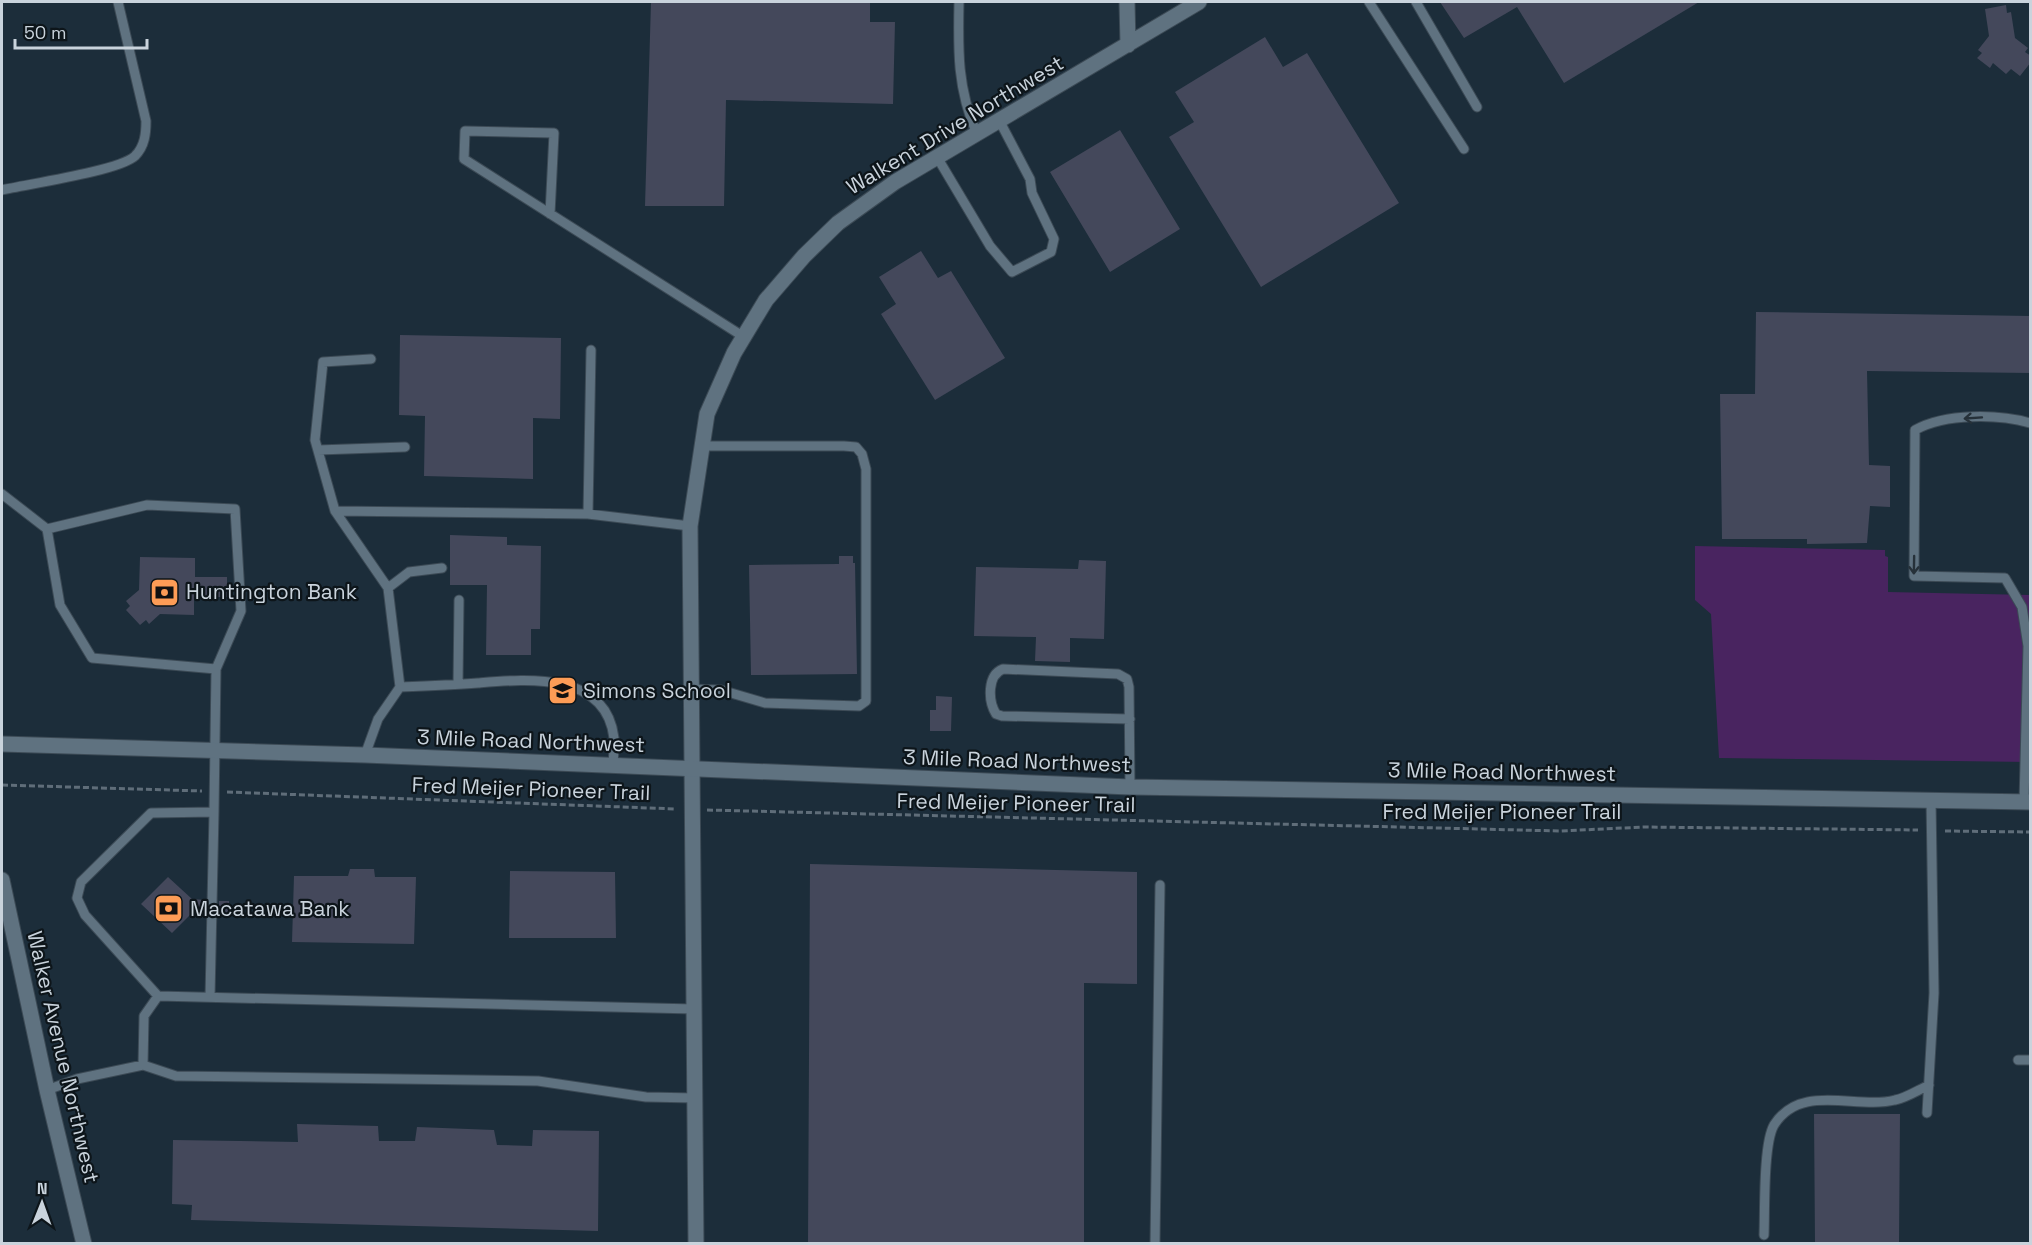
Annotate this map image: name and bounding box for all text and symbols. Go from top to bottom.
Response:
scale bar [15,12,147,50]
text: 50 m [24,21,66,44]
street label: Walkent Drive Northwest [841,49,1068,200]
one-way arrow [1963,413,1983,424]
one-way arrow [1908,555,1920,575]
bank icon: Huntington Bank [149,576,181,608]
place label: Huntington Bank [186,578,357,605]
school or university icon: Simons School [546,675,578,707]
place label: Simons School [583,677,731,704]
street label: 3 Mile Road Northwest [417,723,645,758]
street label: 3 Mile Road Northwest [903,743,1131,778]
street label: 3 Mile Road Northwest [1388,756,1616,787]
street label: Fred Meijer Pioneer Trail [411,771,651,806]
street label: Fred Meijer Pioneer Trail [896,787,1136,818]
street label: Fred Meijer Pioneer Trail [1383,798,1621,825]
bank icon: Macatawa Bank [153,893,185,925]
place label: Macatawa Bank [190,895,350,922]
street label: Walker Avenue Northwest [21,928,106,1186]
north arrow [12,1173,72,1233]
text: N [37,1178,48,1199]

